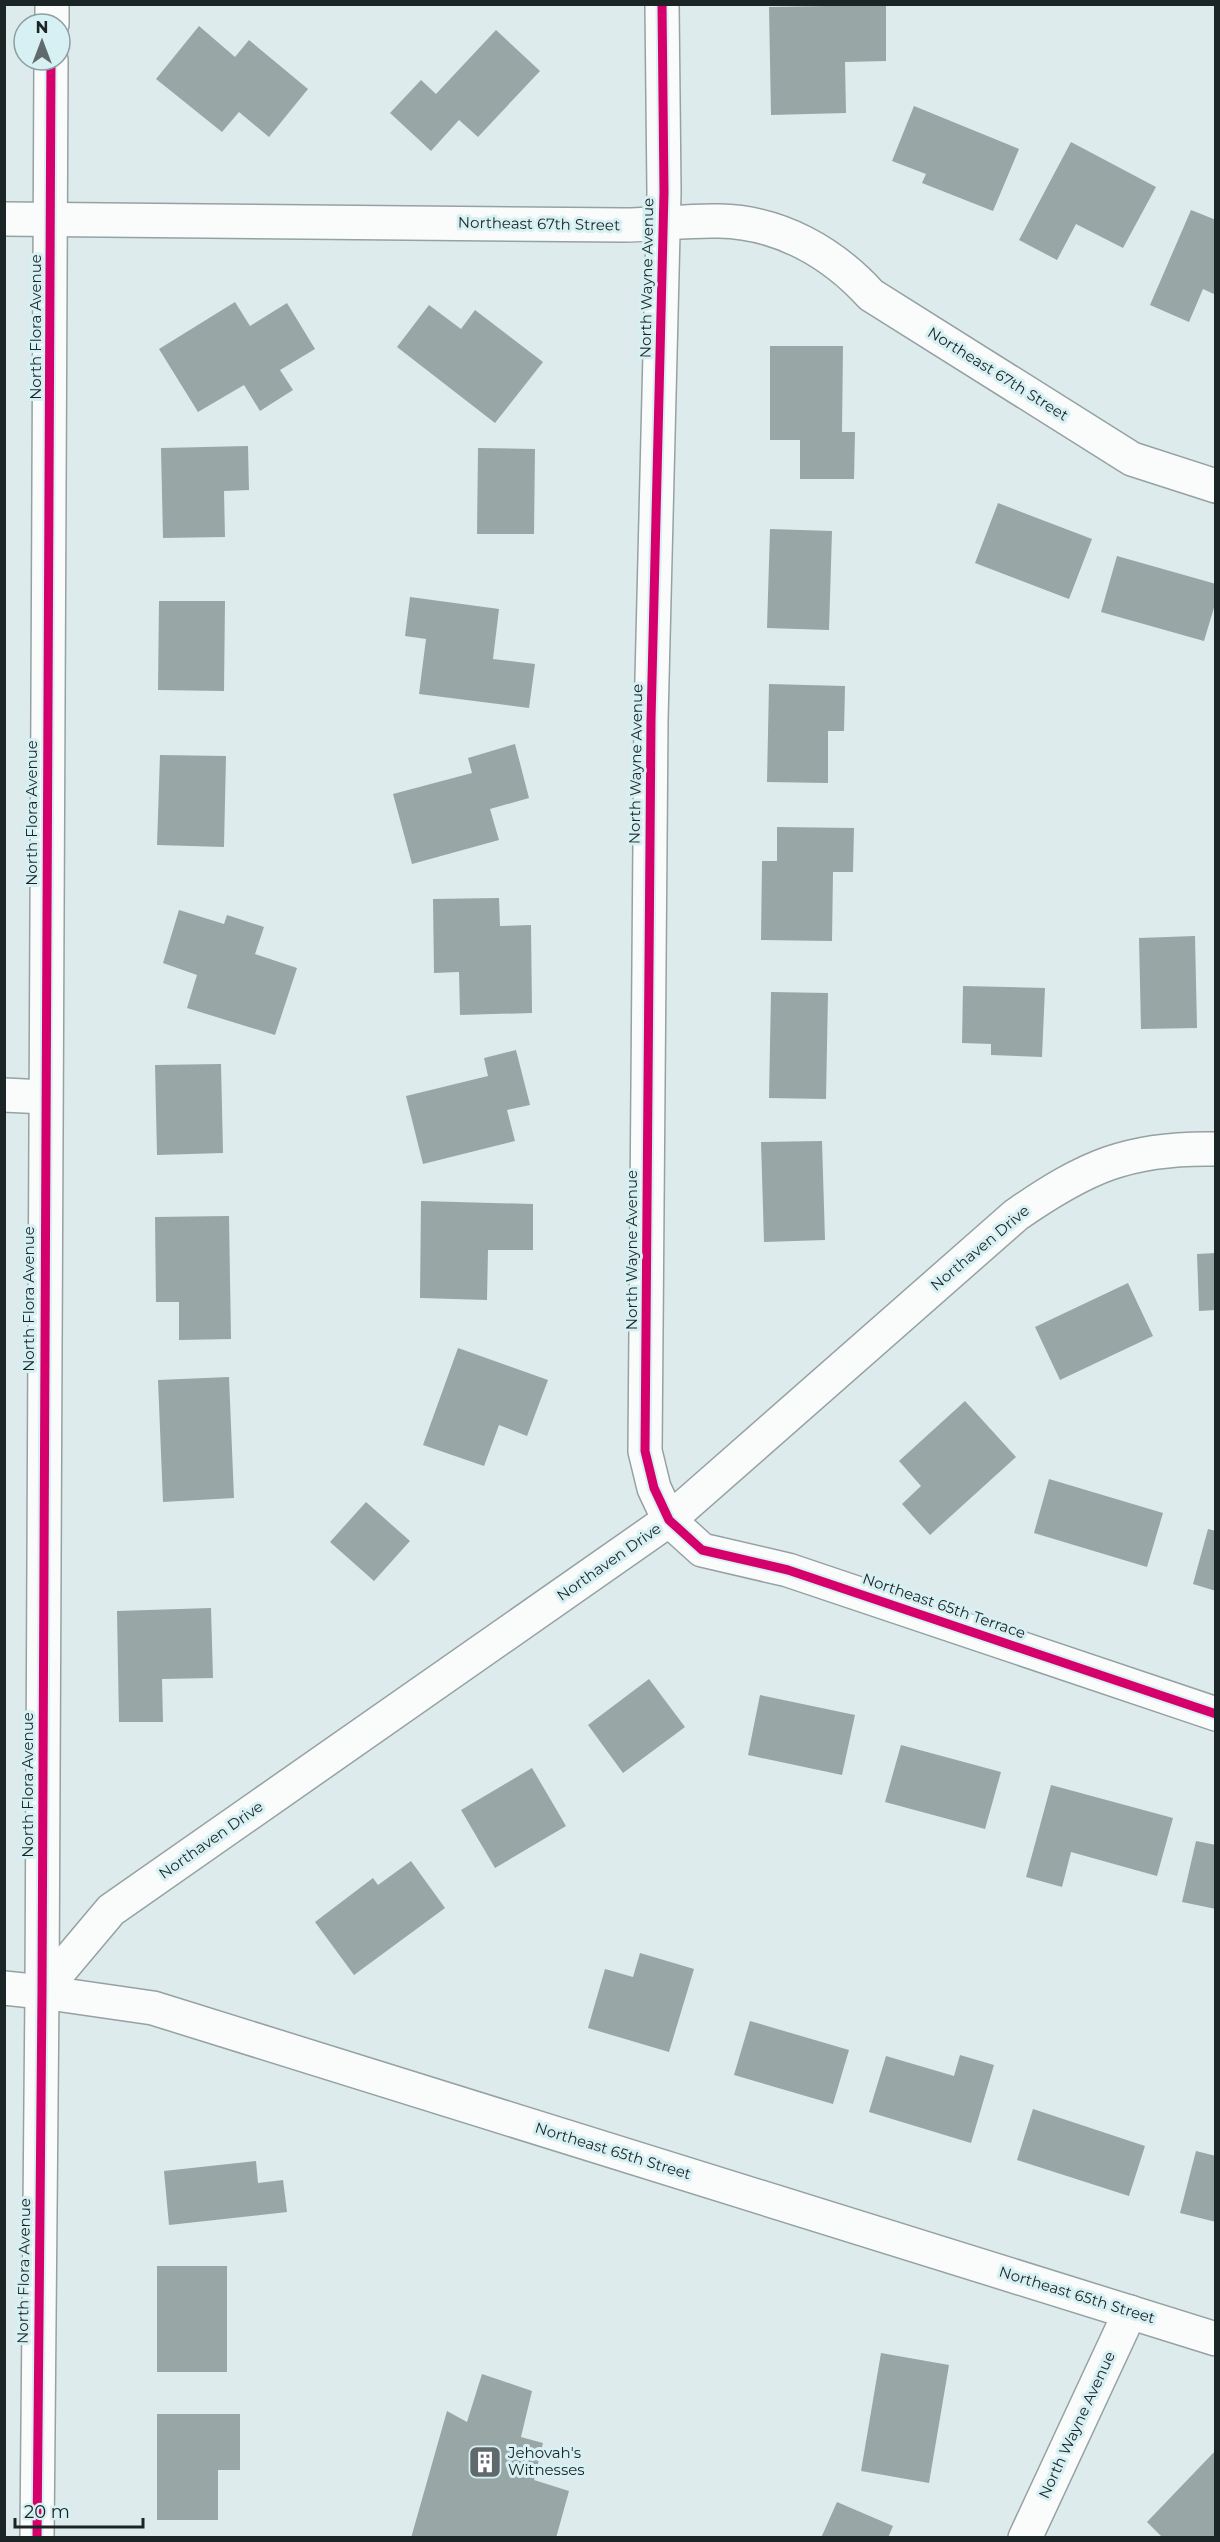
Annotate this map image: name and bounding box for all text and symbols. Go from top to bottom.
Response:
north arrow [12,12,72,72]
text: N [36,18,48,37]
street label: North Wayne Avenue [636,198,657,358]
street label: Northeast 67th Street [458,213,620,234]
street label: North Flora Avenue [26,254,45,400]
street label: Northeast 67th Street [924,323,1072,425]
street label: North Wayne Avenue [625,684,646,844]
street label: North Flora Avenue [22,740,41,886]
street label: North Wayne Avenue [622,1170,641,1330]
street label: Northaven Drive [926,1201,1033,1294]
street label: North Flora Avenue [19,1226,38,1372]
street label: Northaven Drive [553,1519,665,1605]
street label: Northeast 65th Terrace [860,1569,1028,1642]
street label: North Flora Avenue [18,1712,37,1858]
street label: Northaven Drive [155,1797,267,1883]
street label: Northeast 65th Street [533,2118,693,2183]
street label: North Flora Avenue [13,2198,34,2344]
street label: Northeast 65th Street [997,2262,1157,2327]
street label: North Wayne Avenue [1034,2348,1119,2501]
place label: Jehovah's Witnesses [507,2443,585,2479]
building icon: Jehovah's Witnesses [467,2444,503,2480]
scale bar [15,2491,142,2529]
text: 20 m [24,2501,70,2523]

